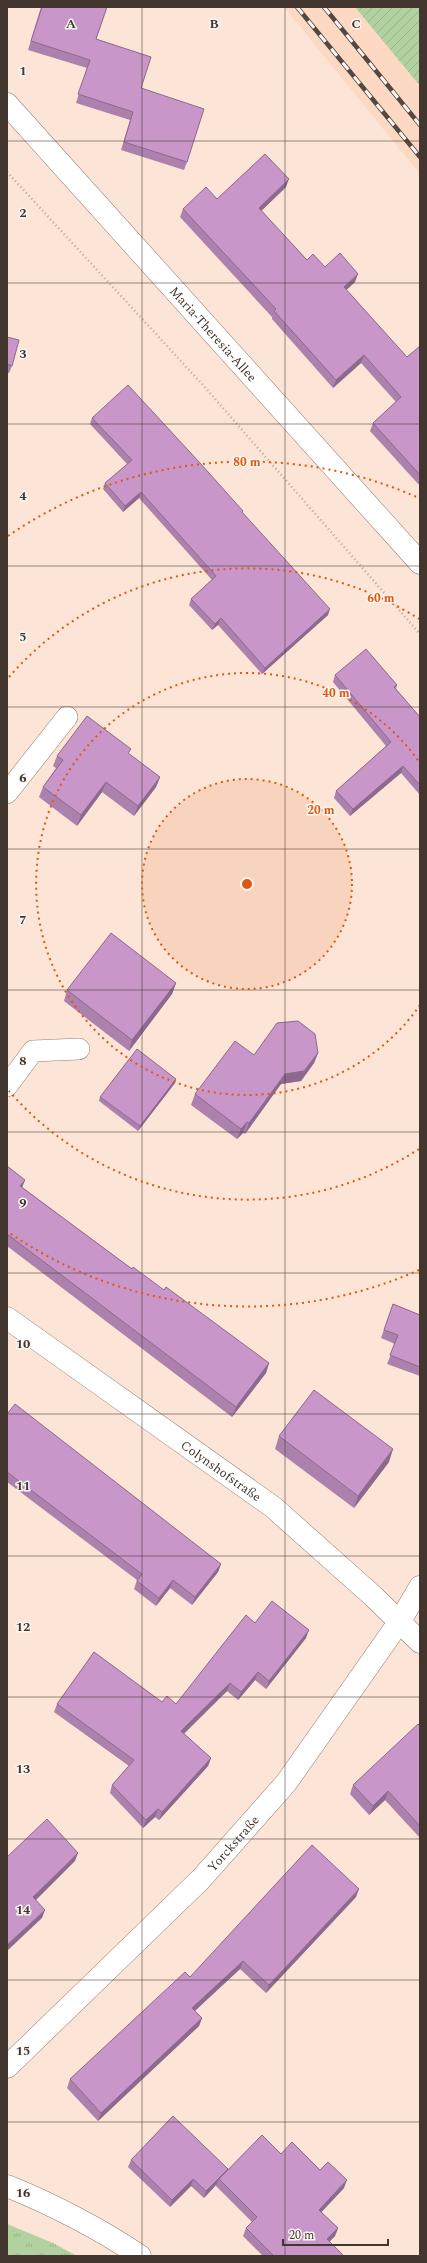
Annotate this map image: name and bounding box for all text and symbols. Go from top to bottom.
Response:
text: A [66,14,76,34]
text: B [209,14,219,34]
text: C [351,14,361,34]
text: 1 [19,61,27,81]
text: 2 [19,203,27,223]
street label: Maria-Theresia-Allee [164,282,261,387]
text: 3 [19,344,27,364]
text: 80 m [233,453,261,472]
text: 4 [19,486,27,506]
text: 60 m [367,589,395,608]
text: 5 [19,627,27,647]
text: 40 m [322,684,350,703]
text: 6 [19,768,27,788]
text: 20 m [307,801,335,820]
centre of rings [240,877,254,891]
text: 7 [19,910,27,930]
text: 8 [19,1051,27,1071]
text: 9 [19,1193,27,1213]
text: 10 [16,1334,30,1354]
street label: Colynshofstraße [176,1436,265,1507]
text: 11 [16,1476,30,1496]
text: 12 [16,1617,30,1637]
text: 13 [16,1759,30,1779]
street label: Yorckstraße [203,1811,264,1877]
text: 14 [16,1900,31,1920]
text: 15 [16,2041,30,2061]
text: 16 [16,2183,30,2203]
scale bar [283,2221,388,2247]
text: 20 m [289,2226,314,2245]

